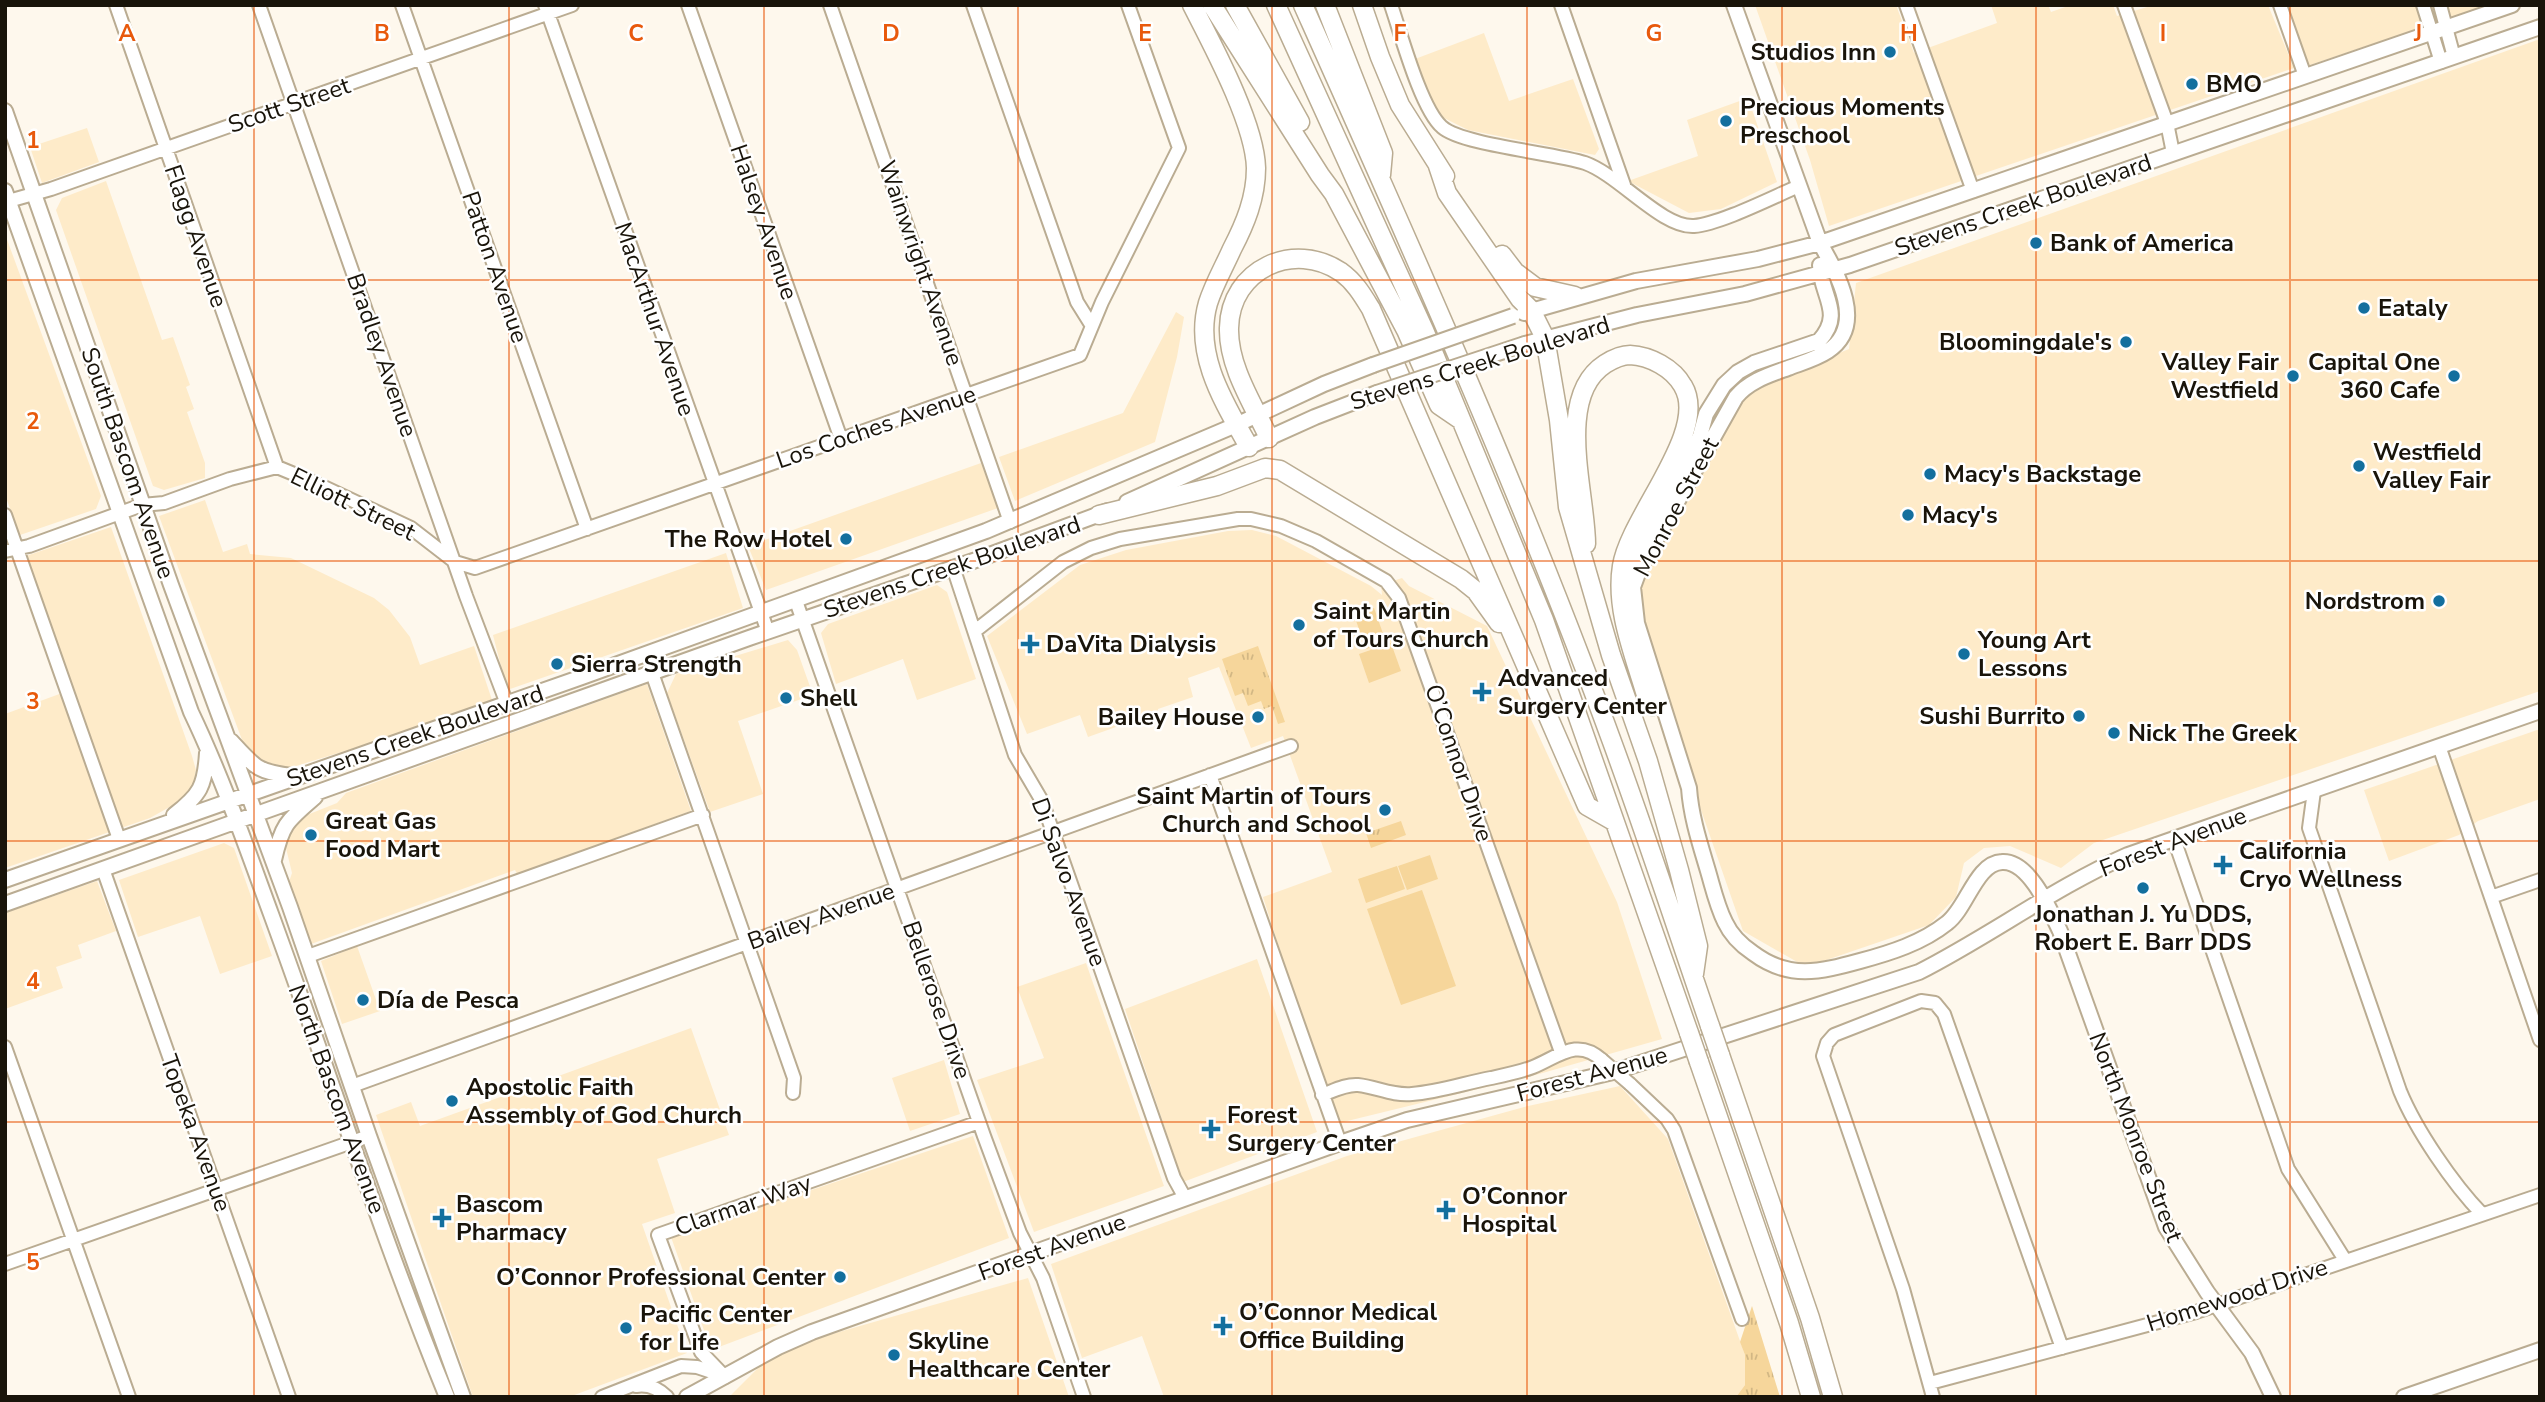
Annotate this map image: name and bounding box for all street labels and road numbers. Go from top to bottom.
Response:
street label: Scott Street [224,69,355,141]
street label: Halsey Avenue [722,140,806,304]
street label: Stevens Creek Boulevard [1890,146,2156,264]
street label: Wainwright Avenue [871,156,971,370]
street label: Flagg Avenue [157,160,235,312]
street label: Patton Avenue [454,187,536,347]
street label: MacArthur Avenue [607,218,703,420]
street label: Bradley Avenue [339,269,425,441]
street label: Stevens Creek Boulevard [1346,308,1614,418]
street label: South Bascom Avenue [73,343,183,583]
street label: Los Coches Avenue [772,378,980,476]
street label: Monroe Street [1626,431,1726,582]
street label: Elliott Street [285,460,421,548]
street label: Stevens Creek Boulevard [819,508,1085,626]
street label: Stevens Creek Boulevard [282,677,548,795]
street label: O’Connor Drive [1417,680,1501,846]
street label: Di Salvo Avenue [1024,793,1114,971]
street label: Forest Avenue [2095,799,2251,885]
street label: Bailey Avenue [743,875,899,957]
street label: Bellerose Drive [895,917,979,1083]
street label: North Bascom Avenue [281,980,393,1218]
street label: North Monroe Street [2081,1028,2191,1247]
street label: Forest Avenue [1513,1038,1671,1110]
street label: Topeka Avenue [153,1050,239,1216]
street label: Clarmar Way [670,1166,816,1243]
street label: Forest Avenue [974,1205,1130,1289]
street label: Homewood Drive [2142,1251,2332,1339]

